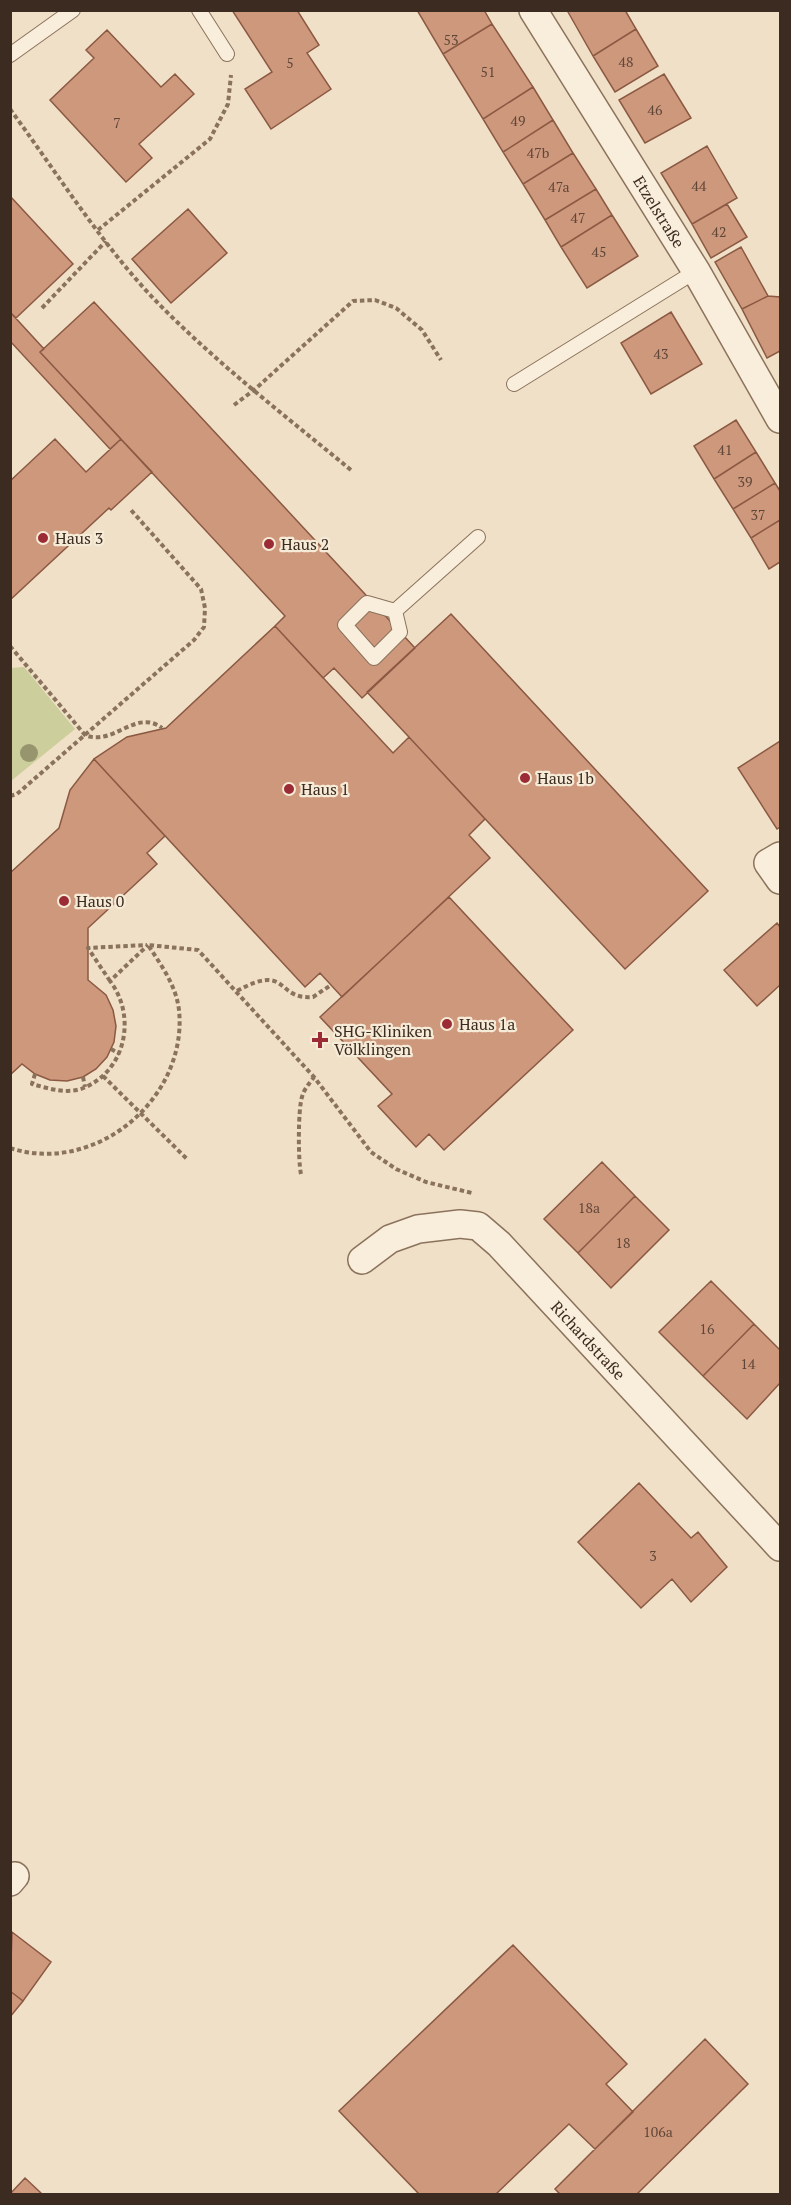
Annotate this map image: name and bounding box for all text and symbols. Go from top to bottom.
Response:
house number: 53 [444,30,458,49]
house number: 48 [619,52,633,71]
house number: 5 [286,53,294,72]
house number: 51 [481,62,495,81]
house number: 46 [648,100,663,119]
house number: 49 [511,111,525,130]
house number: 7 [113,113,121,132]
house number: 47b [527,143,550,162]
street label: Etzelstraße [628,172,690,252]
house number: 44 [692,176,707,195]
house number: 47a [548,177,570,196]
house number: 47 [571,208,585,227]
house number: 42 [712,222,726,241]
house number: 45 [592,242,606,261]
house number: 43 [654,344,668,363]
house number: 41 [718,440,732,459]
house number: 39 [738,472,752,491]
house number: 37 [751,505,765,524]
place label: Haus 3 [55,527,103,549]
marker: Haus 3 [36,531,50,545]
place label: Haus 2 [281,533,329,555]
marker: Haus 2 [262,537,276,551]
place label: Haus 1b [537,767,594,789]
marker: Haus 1b [518,771,532,785]
place label: Haus 1 [301,778,349,800]
marker: Haus 1 [282,782,296,796]
place label: Haus 0 [76,890,124,912]
marker: Haus 0 [57,894,71,908]
place label: Haus 1a [459,1013,515,1035]
marker: Haus 1a [440,1017,454,1031]
place label: SHG-Kliniken Völklingen [334,1020,432,1060]
marker: SHG-Kliniken Völklingen [311,1031,329,1049]
house number: 18a [578,1198,600,1217]
house number: 18 [616,1233,630,1252]
street label: Richardstraße [546,1296,630,1385]
house number: 16 [700,1319,715,1338]
house number: 14 [741,1354,756,1373]
house number: 3 [649,1546,657,1565]
house number: 106a [643,2122,673,2141]

